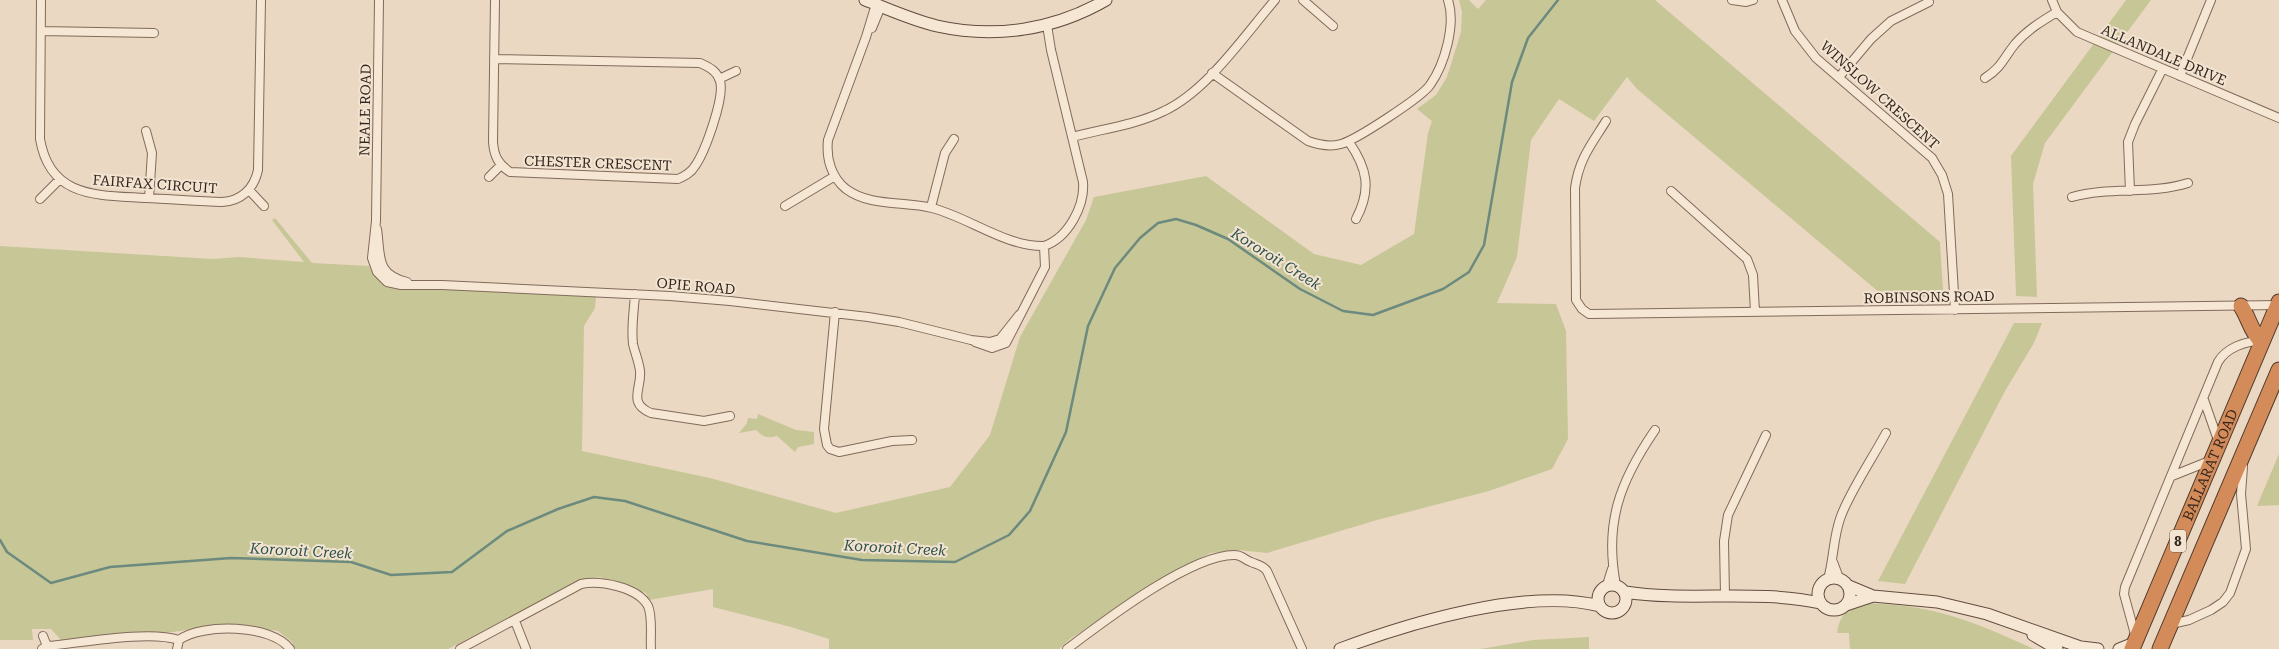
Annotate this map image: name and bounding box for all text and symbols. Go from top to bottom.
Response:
street label: ALLANDALE DRIVE [2099,21,2229,89]
street label: WINSLOW CRESCENT [1818,38,1942,152]
street label: NEALE ROAD [356,64,374,156]
street label: CHESTER CRESCENT [524,152,672,174]
street label: FAIRFAX CIRCUIT [92,172,218,196]
water label: Kororoit Creek [1227,224,1325,294]
street label: OPIE ROAD [656,275,736,297]
street label: ROBINSONS ROAD [1863,288,1995,306]
street label: BALLARAT ROAD [2179,407,2241,523]
road number: 8 [2170,530,2186,552]
water label: Kororoit Creek [842,536,948,560]
water label: Kororoit Creek [248,539,354,563]

